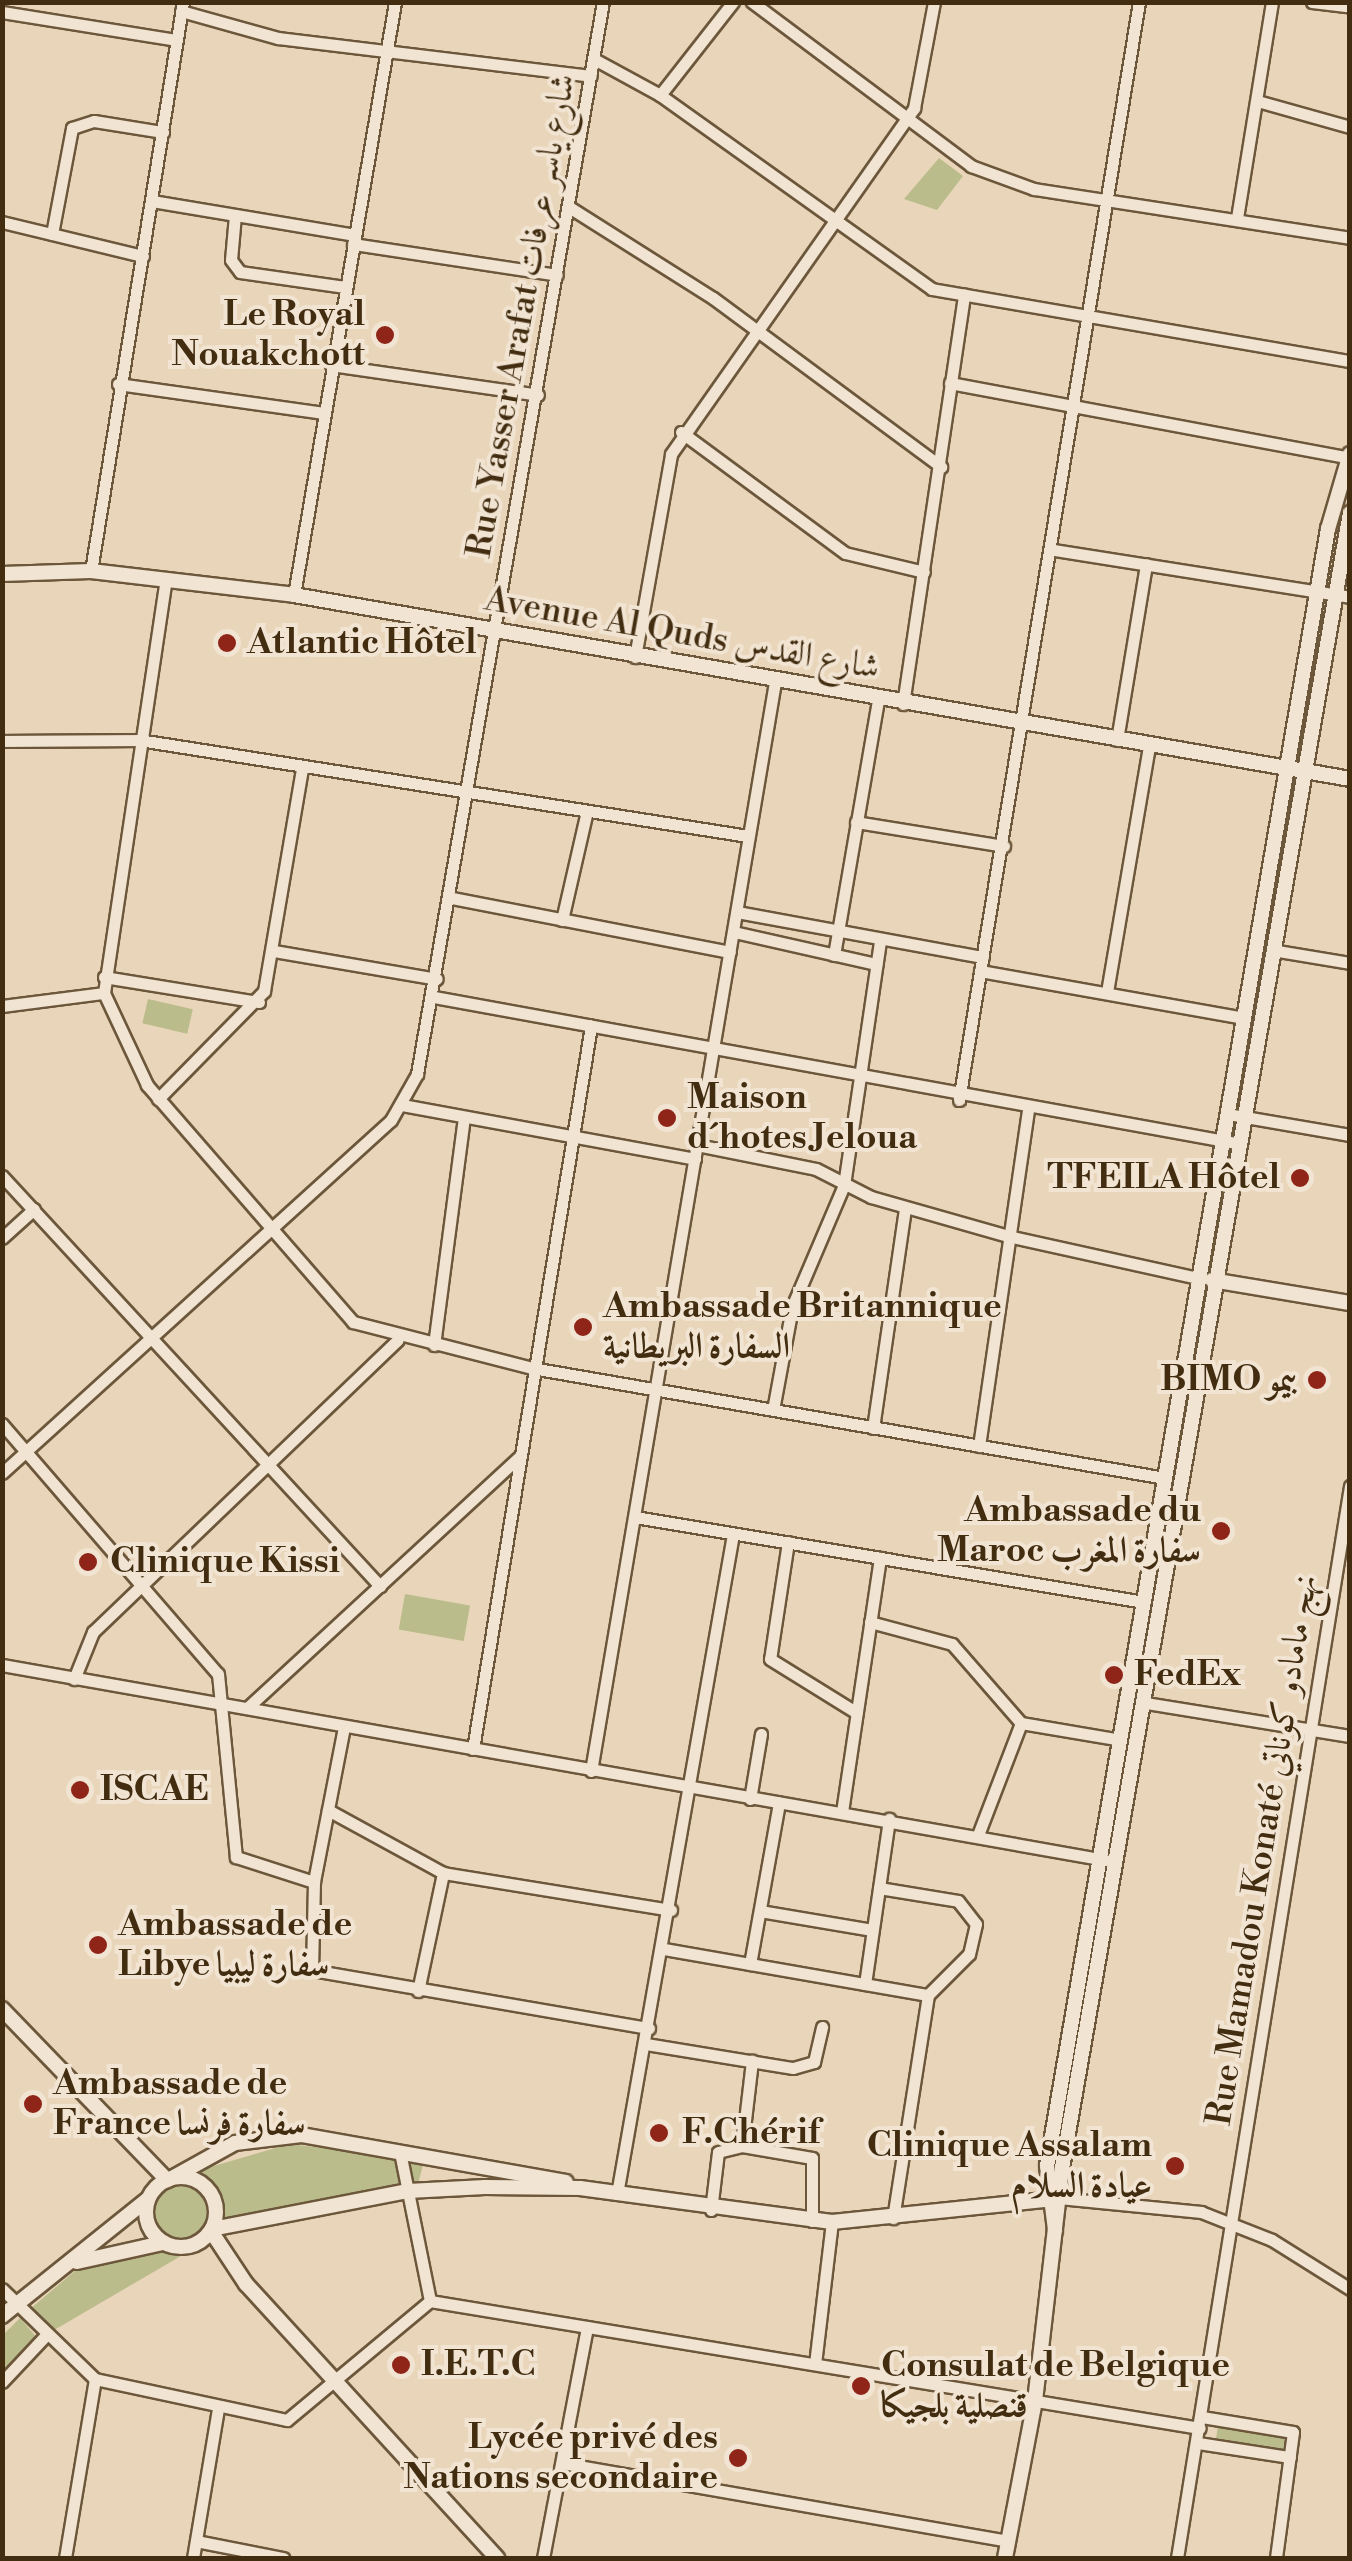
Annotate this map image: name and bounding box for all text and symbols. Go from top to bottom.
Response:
street label: Rue Yasser Arafat شارع ياسر عرفات [459,71,585,561]
place label: Le Royal Nouakchott [171,294,365,376]
marker: Le Royal Nouakchott [374,324,396,346]
street label: Avenue Al Quds شارع القدس [481,579,883,689]
place label: Atlantic Hôtel [247,622,477,664]
marker: Atlantic Hôtel [216,632,238,654]
place label: Maison d´hotes Jeloua [687,1077,917,1159]
marker: Maison d´hotes Jeloua [656,1107,678,1129]
place label: TFEILA Hôtel [1047,1157,1280,1199]
marker: TFEILA Hôtel [1289,1167,1311,1189]
place label: Ambassade Britannique السفارة البريطانية [603,1286,1002,1368]
marker: Ambassade Britannique السفارة البريطانية [572,1316,594,1338]
place label: BIMO بيمو [1160,1359,1297,1401]
marker: BIMO بيمو [1306,1369,1328,1391]
place label: Ambassade du Maroc سفارة المغرب [937,1490,1201,1572]
marker: Ambassade du Maroc سفارة المغرب [1210,1520,1232,1542]
place label: Clinique Kissi [110,1541,340,1583]
marker: Clinique Kissi [75,1549,101,1575]
street label: Rue Mamadou Konaté نهج مامادو كوناتي [1199,1572,1327,2128]
place label: FedEx [1134,1654,1241,1696]
marker: FedEx [1103,1664,1125,1686]
place label: ISCAE [100,1769,209,1811]
marker: ISCAE [69,1779,91,1801]
place label: Ambassade de Libye سفارة ليبيا [118,1904,352,1986]
marker: Ambassade de Libye سفارة ليبيا [87,1934,109,1956]
place label: Ambassade de France سفارة فرنسا [53,2063,306,2145]
marker: Ambassade de France سفارة فرنسا [22,2093,44,2115]
place label: F.Chérif [682,2112,820,2154]
marker: F.Chérif [646,2120,672,2146]
place label: Clinique Assalam عيادة السلام [867,2125,1152,2207]
marker: Clinique Assalam عيادة السلام [1162,2153,1188,2179]
place label: I.E.T.C [421,2344,535,2386]
place label: Consulat de Belgique قنصلية بلجيكا [881,2345,1230,2427]
marker: I.E.T.C [390,2354,412,2376]
marker: Consulat de Belgique قنصلية بلجيكا [850,2375,872,2397]
place label: Lycée privé des Nations secondaire [403,2417,718,2499]
marker: Lycée privé des Nations secondaire [727,2447,749,2469]

